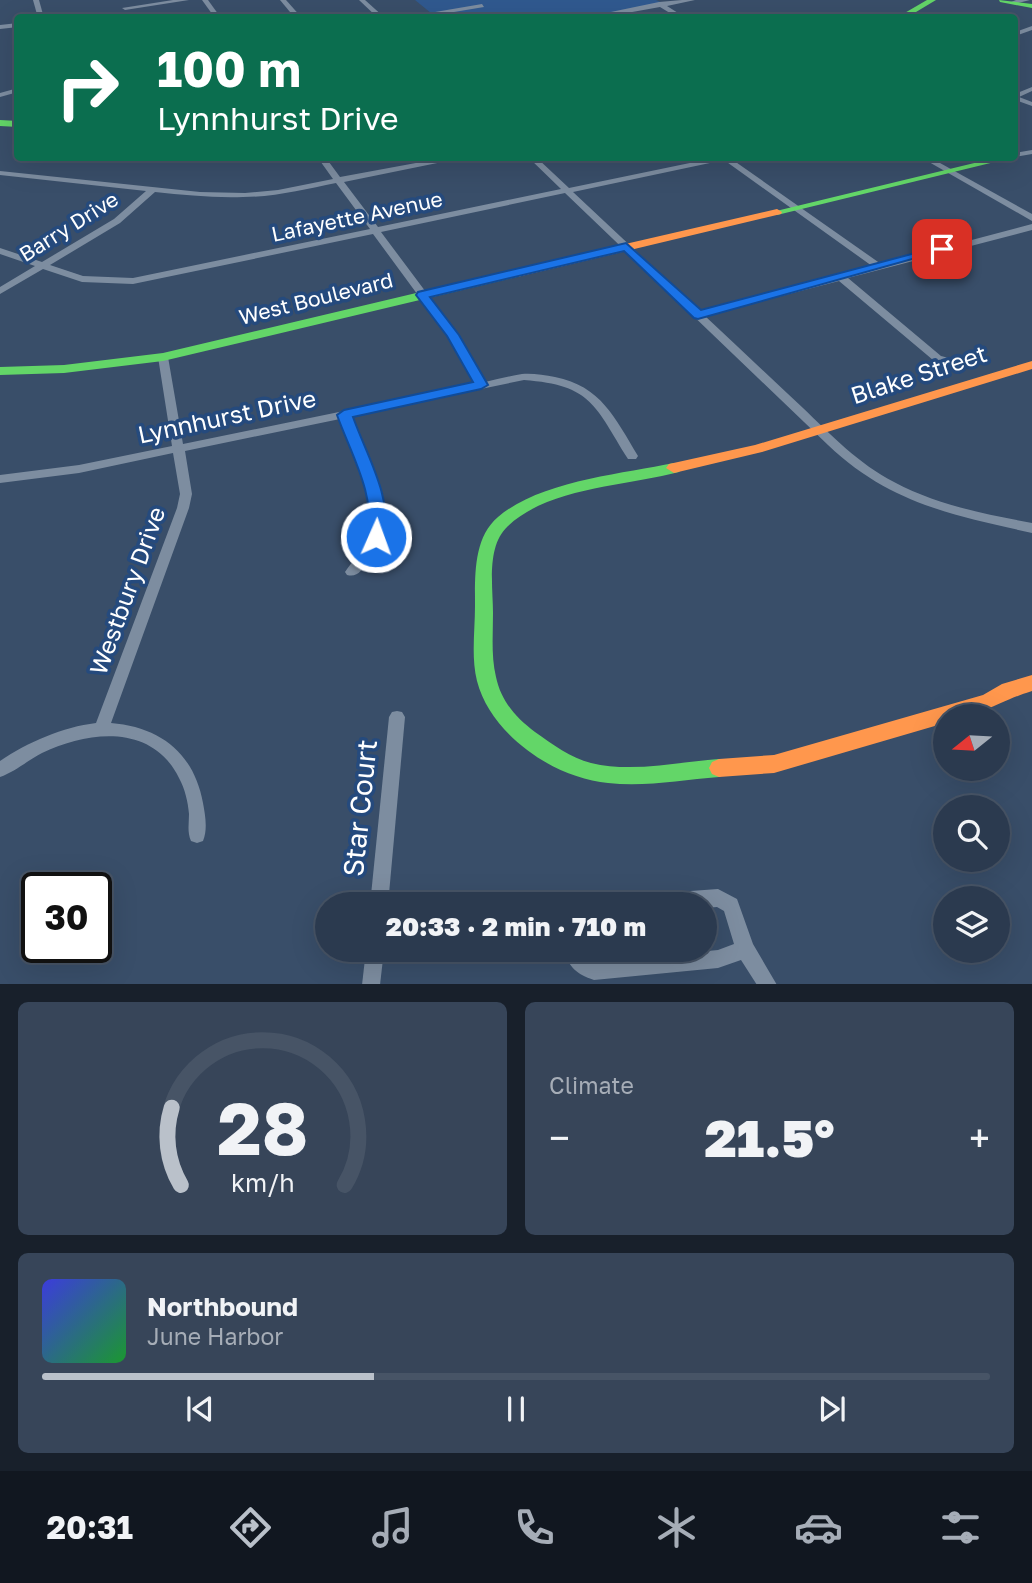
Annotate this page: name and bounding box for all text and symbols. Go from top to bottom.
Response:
text: 100 m [157,39,301,98]
icon: right [42,42,133,133]
text: Lynnhurst Drive [157,99,399,137]
street label: Barry Drive [14,185,123,267]
street label: Lafayette Avenue [269,185,445,247]
pin [912,219,972,279]
icon: arrive [923,230,961,268]
street label: West Boulevard [236,266,395,330]
street label: Blake Street [847,338,990,409]
street label: Lynnhurst Drive [135,383,318,449]
position arrow [339,500,413,574]
street label: Westbury Drive [83,503,170,678]
north arrow [933,704,1010,780]
map controls [933,704,1010,963]
street label: Star Court [336,738,383,878]
button: search [933,795,1010,872]
speed limit sign: 30 [21,872,112,963]
button: layers [933,886,1010,963]
text: 20:33 · 2 min · 710 m [386,911,646,942]
text: Climate [549,1071,634,1099]
text: 28 [217,1084,308,1171]
text: 21.5° [705,1106,834,1168]
text: − [549,1115,570,1160]
text: + [969,1115,990,1160]
text: km/h [231,1166,294,1197]
text: Northbound [147,1291,298,1322]
text: June Harbor [147,1322,283,1350]
icon: previous [181,1390,219,1428]
icon: pause [497,1390,535,1428]
icon: next [813,1390,851,1428]
icon: directions [226,1503,275,1552]
icon: music [368,1503,417,1552]
icon: phone [510,1503,559,1552]
icon: climate [652,1503,701,1552]
icon: car [794,1503,843,1552]
icon: filters [936,1503,985,1552]
text: 20:31 [47,1508,133,1546]

